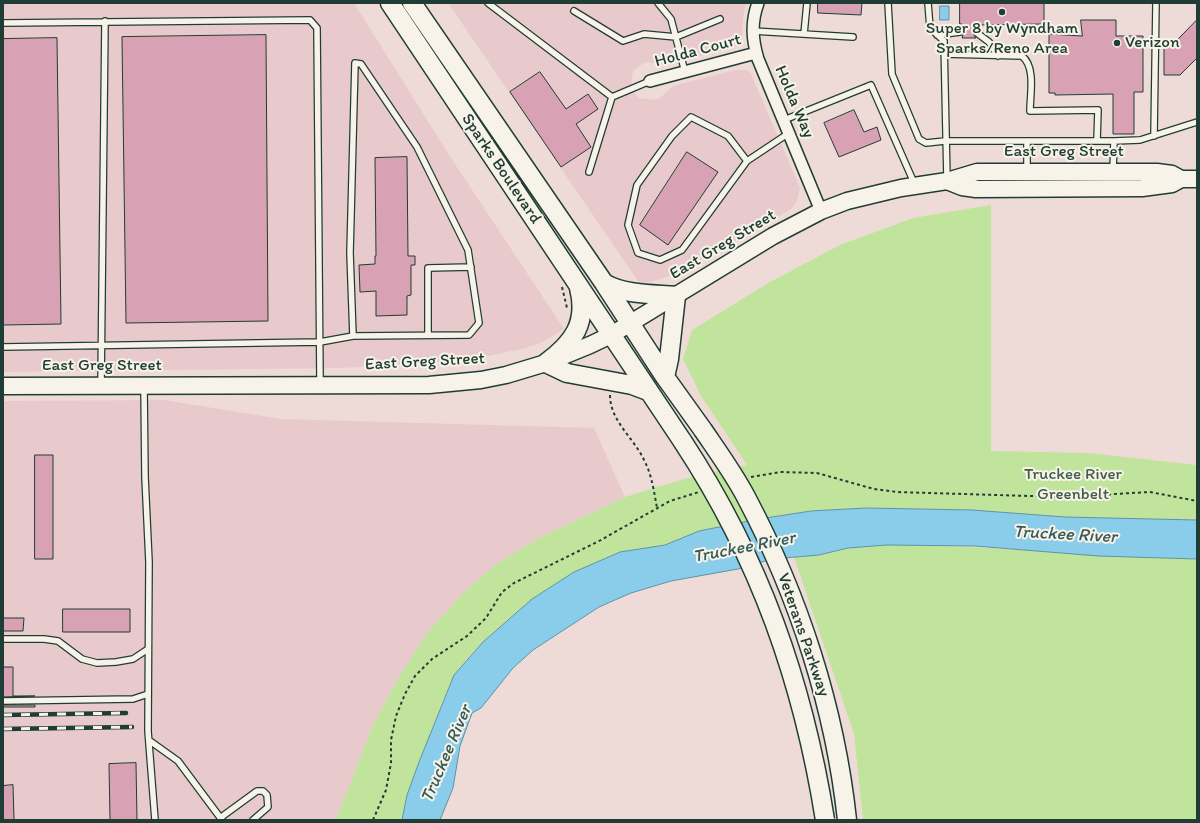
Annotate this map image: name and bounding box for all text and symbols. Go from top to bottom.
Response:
marker: Super 8 by Wyndham Sparks/Reno Area [997,7,1007,17]
place label: Super 8 by Wyndham Sparks/Reno Area [926,19,1078,59]
street label: Holda Court [653,30,743,72]
place label: Verizon [1125,33,1180,53]
marker: Verizon [1112,38,1122,48]
street label: Holda Way [770,63,818,141]
street label: Sparks Boulevard [457,110,545,228]
street label: East Greg Street [1004,142,1124,162]
street label: East Greg Street [666,205,780,285]
street label: East Greg Street [365,349,485,375]
street label: East Greg Street [42,356,162,376]
park label: Truckee River Greenbelt [1024,465,1122,505]
water label: Truckee River [1013,521,1117,549]
water label: Truckee River [691,527,797,569]
street label: Veterans Parkway [772,570,834,700]
water label: Truckee River [417,702,477,806]

